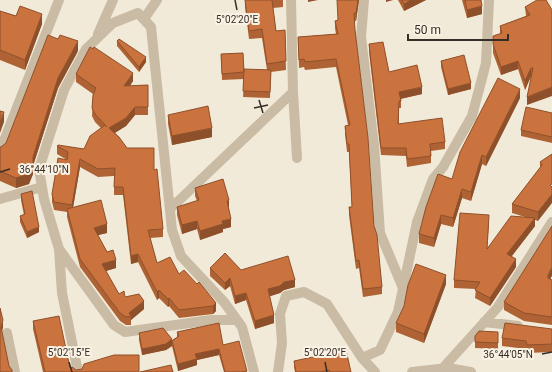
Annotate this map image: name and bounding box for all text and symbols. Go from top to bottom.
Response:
text: 5°02'20"E [216,14,259,25]
scale bar [408,16,508,42]
text: 50 m [414,23,441,37]
text: 36°44'10"N [19,164,69,175]
text: 5°02'15"E [48,347,91,358]
text: 5°02'20"E [304,347,347,358]
text: 36°44'05"N [483,349,533,360]

